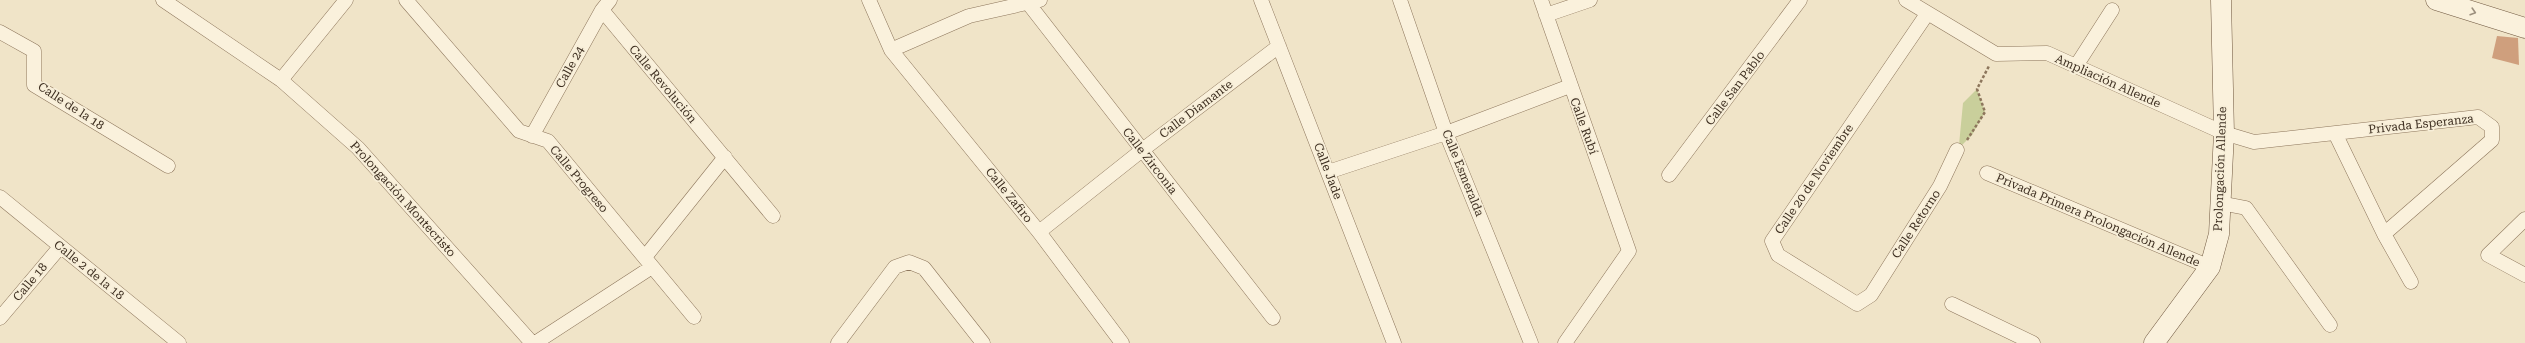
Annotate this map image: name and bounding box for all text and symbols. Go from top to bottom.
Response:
one-way arrow [2469,7,2476,16]
street label: Calle Revolución [626,42,700,126]
street label: Calle 24 [553,43,587,90]
street label: Calle San Pablo [1702,48,1768,128]
street label: Ampliación Allende [2053,51,2163,111]
street label: Calle Diamante [1157,77,1236,141]
street label: Calle de la 18 [35,79,107,133]
street label: Calle Rubí [1567,96,1601,156]
street label: Prolongación Allende [2211,106,2229,232]
street label: Privada Esperanza [2368,111,2475,136]
street label: Calle 20 de Noviembre [1772,121,1856,237]
street label: Calle Zirconia [1120,125,1181,197]
street label: Calle Esmeralda [1439,128,1487,219]
street label: Prolongación Montecristo [347,138,459,260]
street label: Calle Jade [1311,141,1345,202]
street label: Calle Progreso [547,143,611,215]
street label: Calle Zafiro [983,165,1035,225]
street label: Privada Primera Prolongación Allende [1994,171,2202,270]
street label: Calle Retorno [1889,187,1943,261]
street label: Calle 2 de la 18 [51,238,127,303]
street label: Calle 18 [10,260,50,304]

